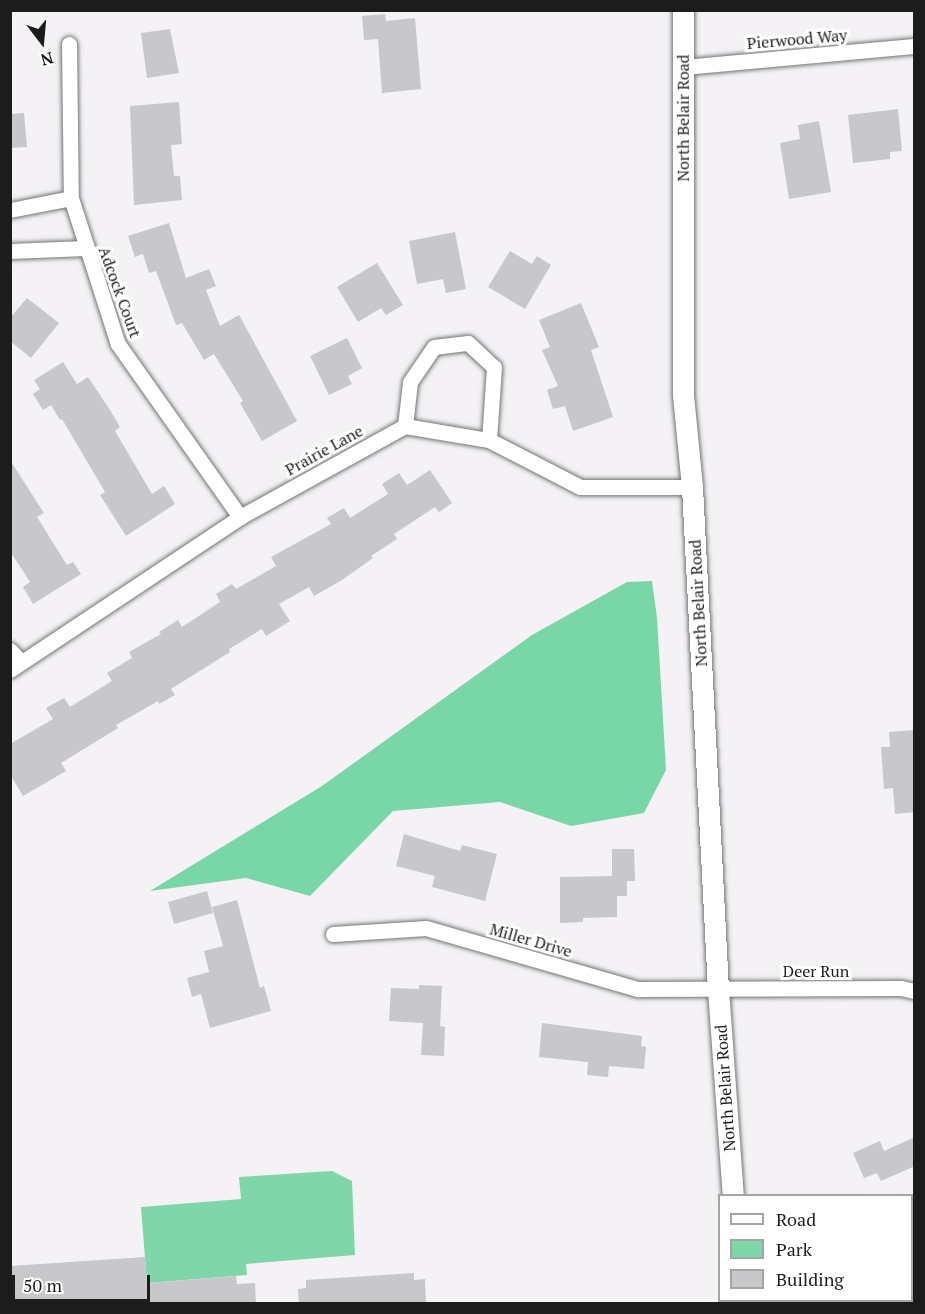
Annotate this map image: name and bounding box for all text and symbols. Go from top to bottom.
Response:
north arrow [12,12,72,72]
street label: Pierwood Way [746,25,848,53]
text: N [38,47,56,72]
street label: North Belair Road [673,54,693,182]
street label: Adcock Court [95,244,145,340]
street label: Prairie Lane [282,421,366,479]
street label: North Belair Road [685,539,711,667]
street label: Miller Drive [488,919,574,961]
street label: Deer Run [783,961,849,981]
street label: North Belair Road [711,1024,739,1152]
legend [718,1194,913,1302]
text: Road [776,1207,816,1231]
text: Park [776,1237,812,1261]
scale bar [15,1263,153,1301]
text: Building [776,1267,844,1291]
text: 50 m [23,1273,62,1297]

